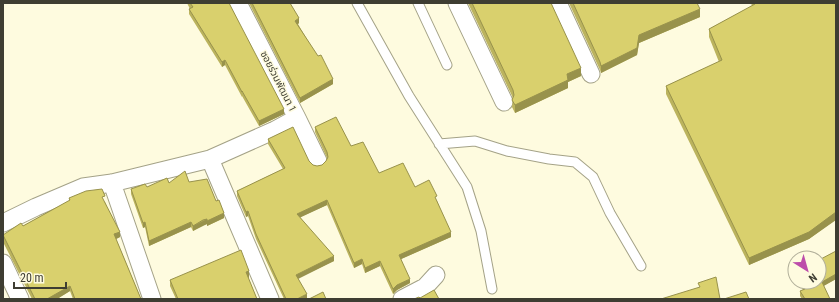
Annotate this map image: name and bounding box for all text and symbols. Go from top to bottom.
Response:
street label: ซอยร่วมพัฒนา 1 [259,49,299,113]
north arrow [787,250,827,290]
scale bar [14,264,66,290]
text: N [806,270,819,285]
text: 20 m [20,271,44,285]

